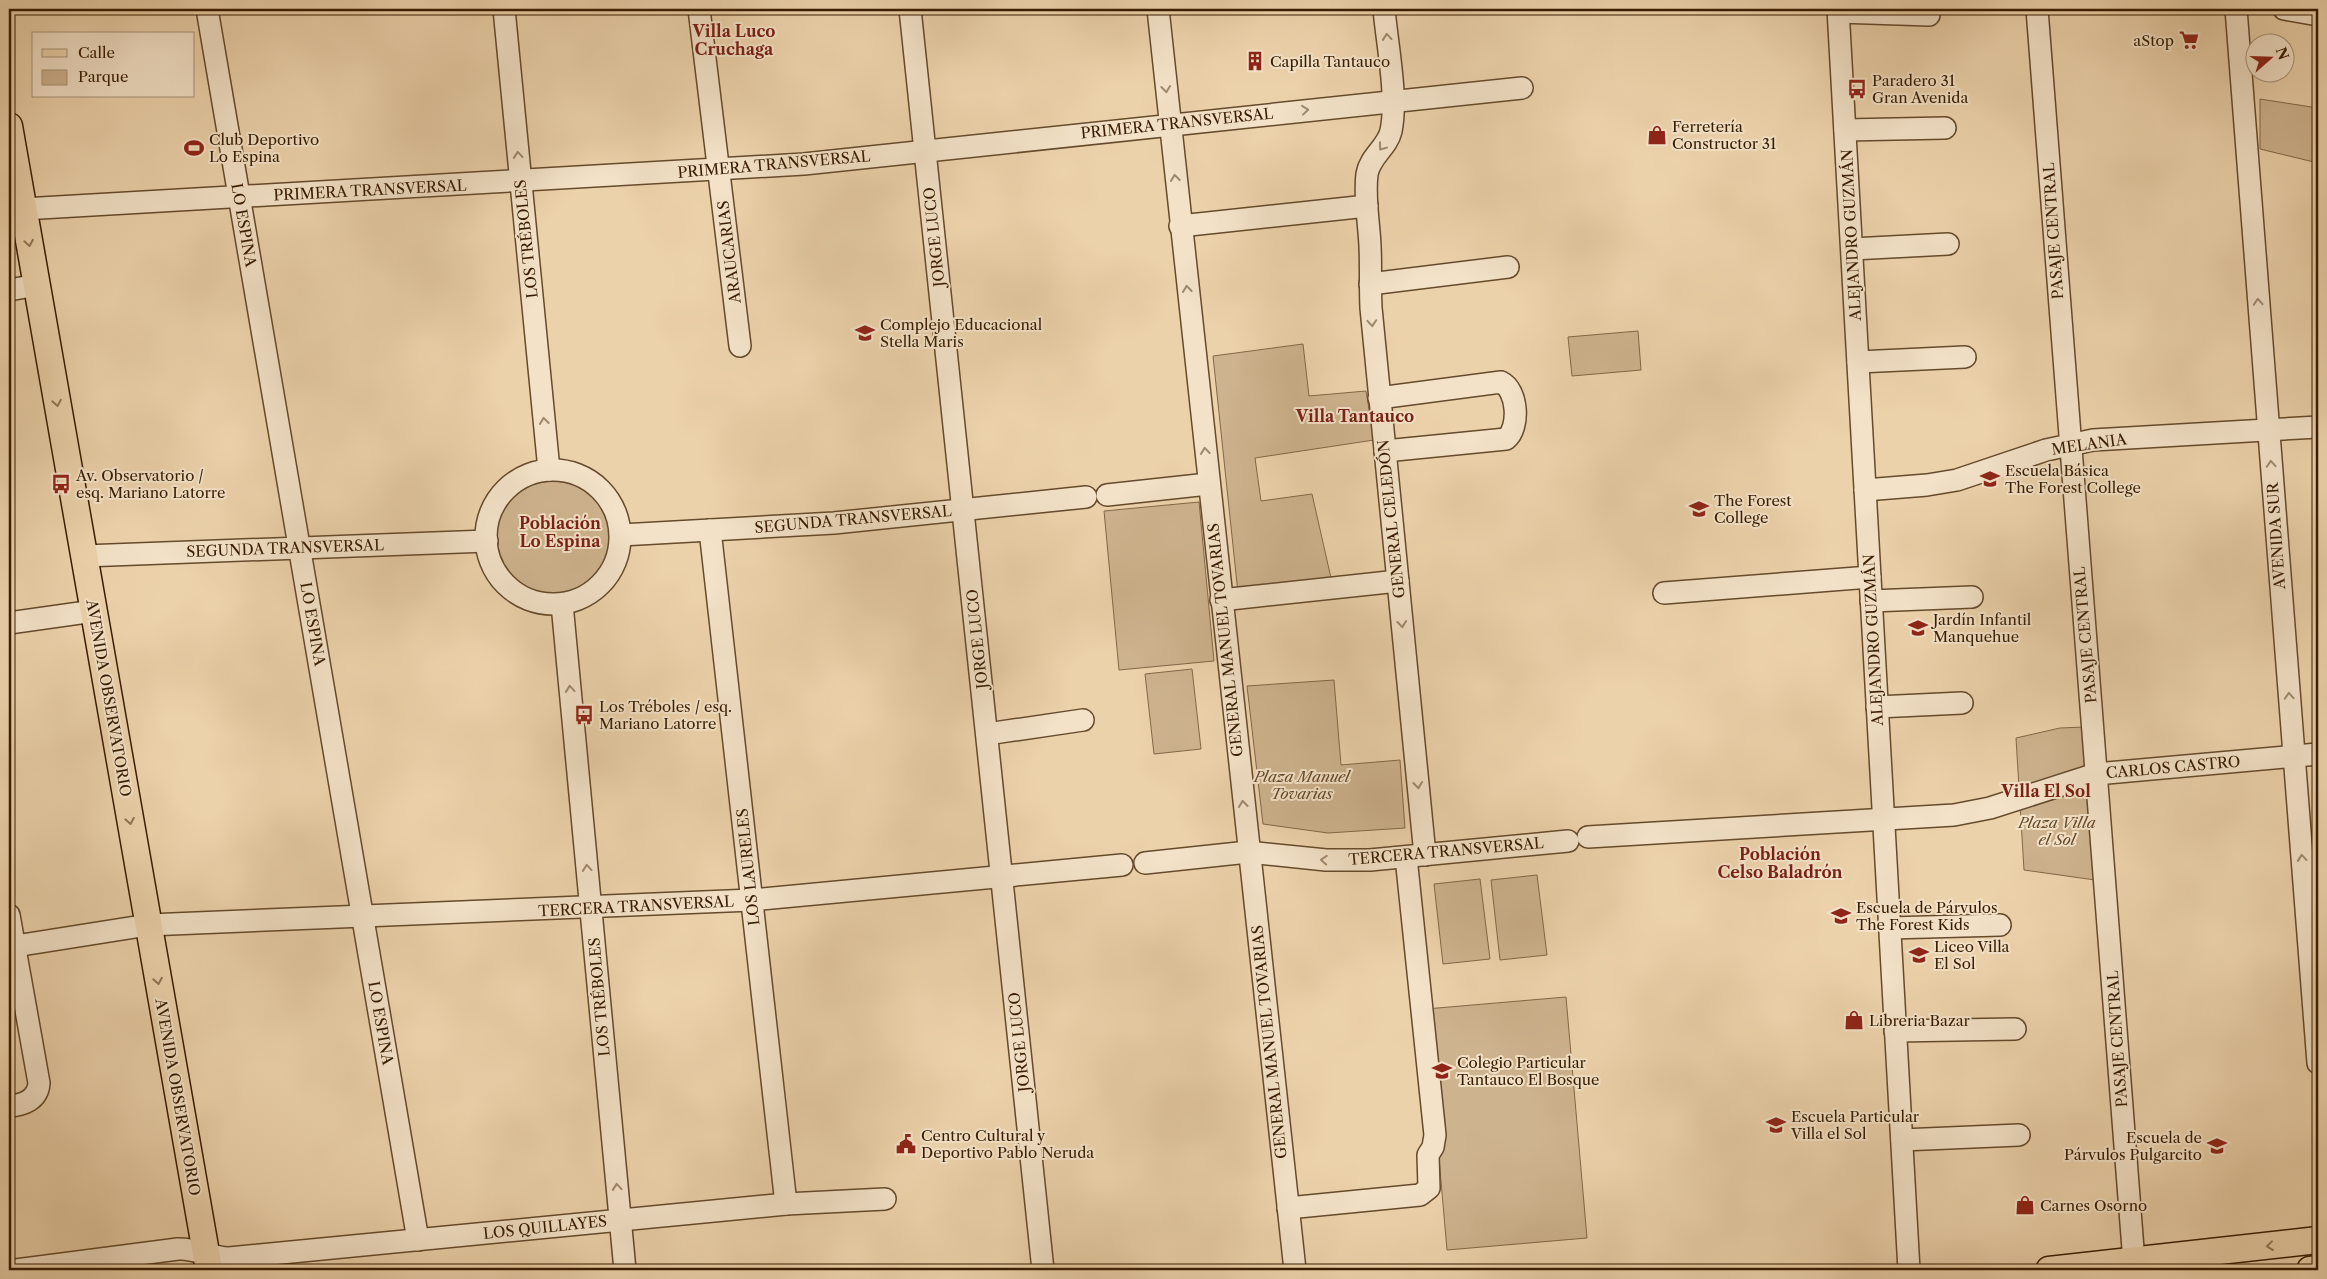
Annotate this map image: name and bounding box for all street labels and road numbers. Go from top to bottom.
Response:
street label: PRIMERA TRANSVERSAL [1080,103,1274,143]
street label: PRIMERA TRANSVERSAL [677,146,871,182]
street label: ALEJANDRO GUZMÁN [1837,149,1865,322]
street label: PASAJE CENTRAL [2039,162,2067,300]
street label: PRIMERA TRANSVERSAL [273,175,467,205]
street label: LOS TRÉBOLES [510,179,542,299]
street label: LO ESPINA [227,182,261,269]
street label: JORGE LUCO [919,186,949,290]
street label: ARAUCARIAS [713,200,745,305]
street label: MELANIA [2050,429,2129,459]
street label: GENERAL CELEDÓN [1373,439,1409,599]
street label: AVENIDA SUR [2263,481,2289,591]
street label: SEGUNDA TRANSVERSAL [754,501,952,537]
street label: GENERAL MANUEL TOVARIAS [1203,522,1247,758]
street label: SEGUNDA TRANSVERSAL [186,535,384,561]
street label: ALEJANDRO GUZMÁN [1859,554,1887,727]
street label: PASAJE CENTRAL [2070,566,2100,704]
street label: LO ESPINA [296,581,330,668]
street label: JORGE LUCO [962,588,992,692]
street label: AVENIDA OBSERVATORIO [82,597,136,798]
street label: CARLOS CASTRO [2105,752,2241,782]
street label: LOS LAURELES [732,807,764,926]
street label: TERCERA TRANSVERSAL [1348,833,1545,869]
street label: TERCERA TRANSVERSAL [538,891,734,921]
street label: GENERAL MANUEL TOVARIAS [1247,924,1291,1160]
street label: LOS TRÉBOLES [584,937,614,1057]
street label: PASAJE CENTRAL [2103,970,2131,1108]
street label: LO ESPINA [364,980,398,1067]
street label: JORGE LUCO [1004,991,1034,1095]
street label: AVENIDA OBSERVATORIO [151,996,205,1197]
street label: LOS QUILLAYES [482,1211,608,1243]

